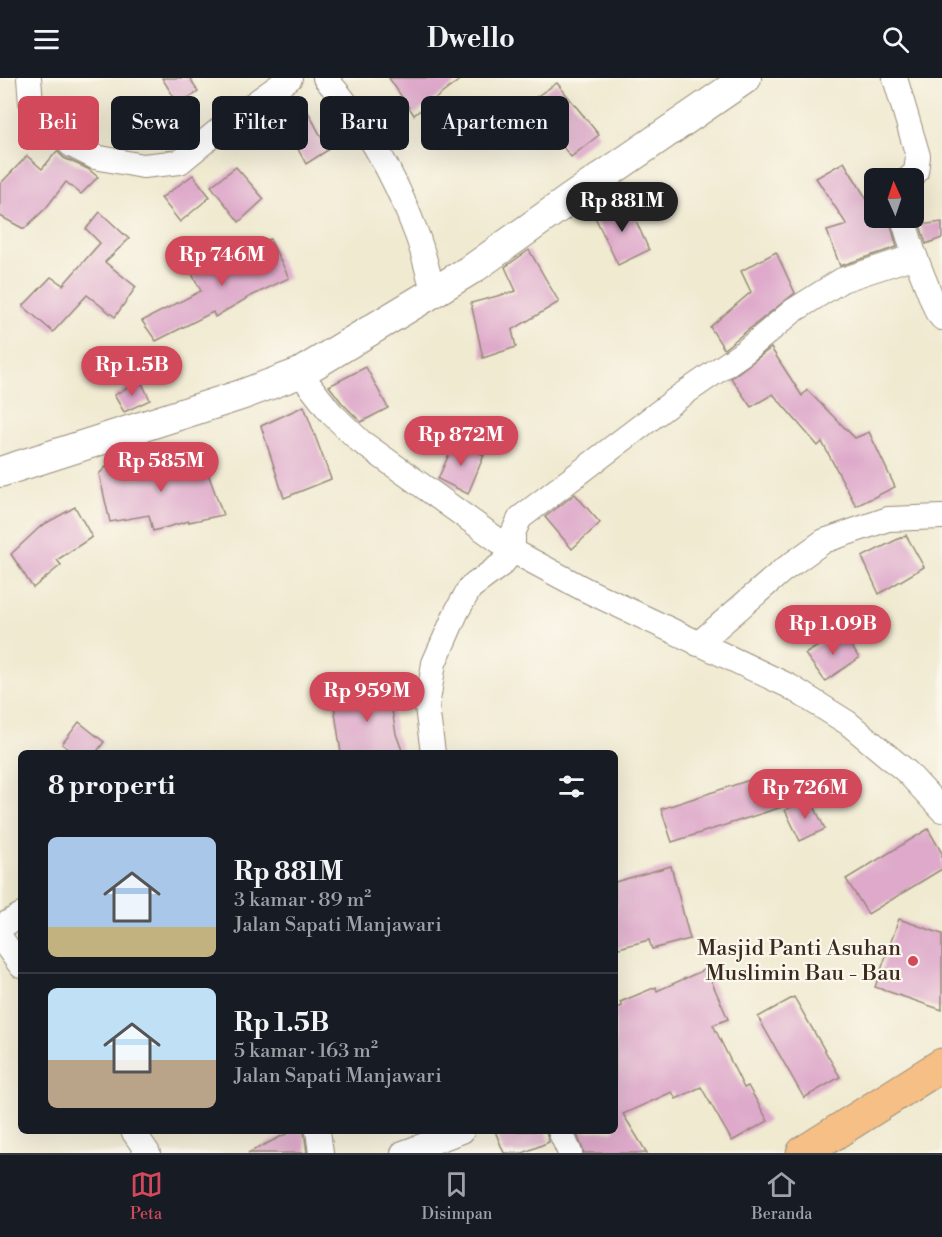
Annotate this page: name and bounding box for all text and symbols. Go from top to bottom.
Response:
text: Dwello [427,22,515,56]
icon: menu [30,23,63,56]
icon: search [879,23,912,56]
chip: Beli [18,96,99,150]
chip: Sewa [111,96,200,150]
chip: Filter [212,96,308,150]
chip: Baru [320,96,409,150]
chip: Apartemen [421,96,569,150]
north arrow [864,168,924,228]
map controls [864,168,924,228]
pin: Rp 881M [567,182,677,233]
text: Rp 881M [580,189,664,214]
pin: Rp 746M [167,236,277,287]
text: Rp 746M [179,243,265,268]
pin: Rp 1.5B [77,346,187,397]
text: Rp 1.5B [95,353,169,378]
pin: Rp 872M [406,416,516,467]
text: Rp 872M [418,423,504,448]
pin: Rp 585M [106,442,216,493]
text: Rp 585M [118,449,204,474]
pin: Rp 1.09B [771,605,895,656]
text: Rp 1.09B [789,612,877,637]
pin: Rp 959M [312,672,422,723]
text: Rp 959M [324,679,410,704]
pin: Rp 726M [750,769,860,820]
text: 8 properti [48,770,175,802]
icon: filters [555,770,588,803]
text: Rp 726M [762,776,848,801]
text: Rp 881M [234,856,343,888]
icon: home [96,861,168,933]
text: 3 kamar · 89 m² [234,888,371,913]
text: Jalan Sapati Manjawari [234,913,442,938]
place label: Masjid Panti Asuhan Muslimin Bau - Bau [697,935,901,987]
marker: Masjid Panti Asuhan Muslimin Bau - Bau [906,954,920,968]
text: Rp 1.5B [234,1007,329,1039]
icon: home [96,1012,168,1084]
text: 5 kamar · 163 m² [234,1039,378,1064]
text: Jalan Sapati Manjawari [234,1064,442,1089]
tab: Peta [130,1168,163,1224]
tab: Disimpan [422,1168,492,1224]
tab: Beranda [751,1168,812,1224]

